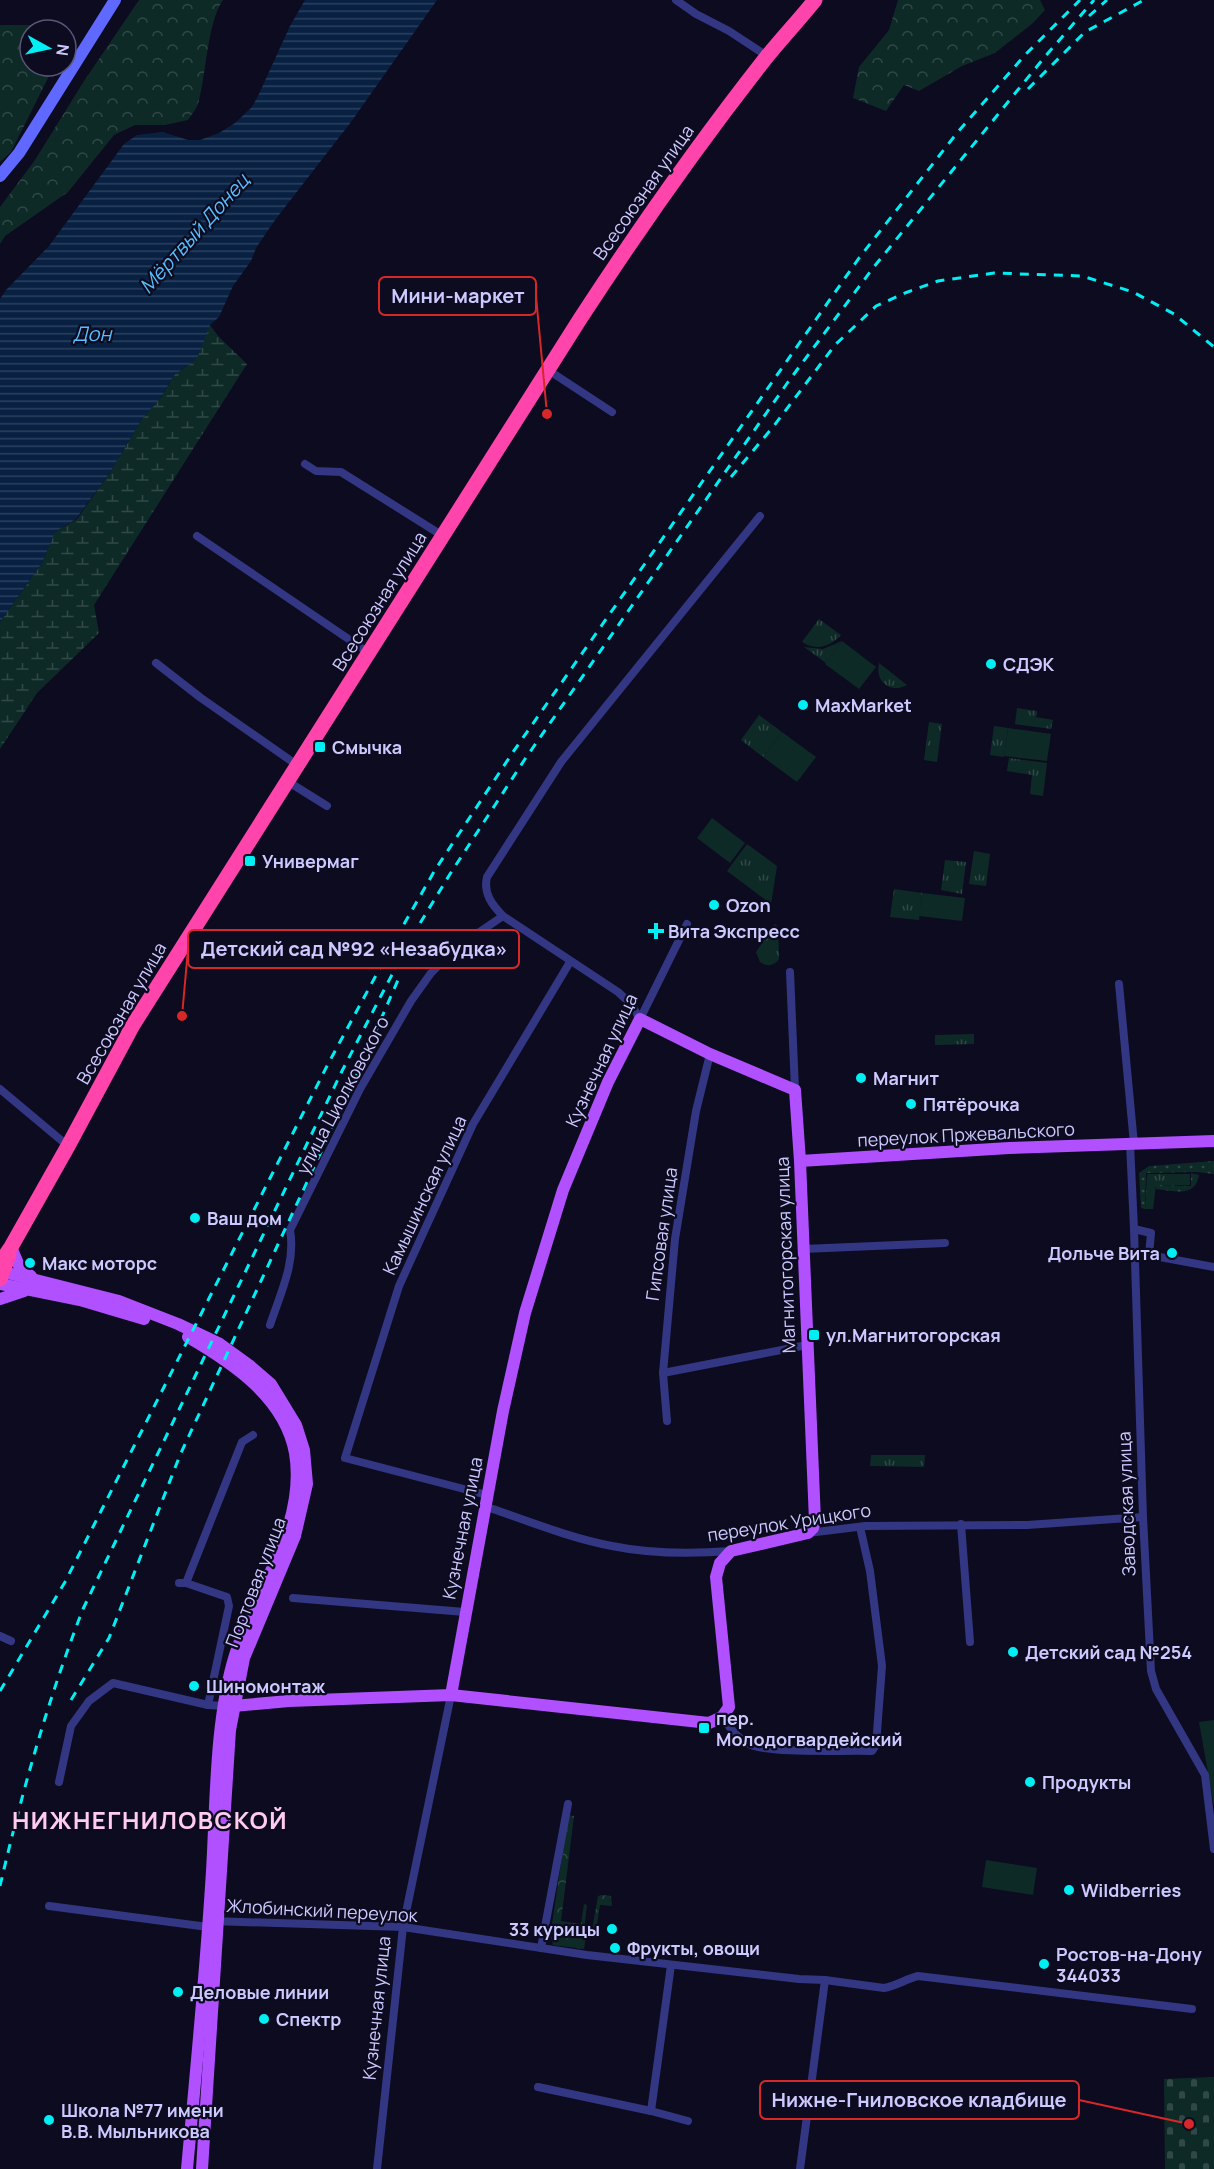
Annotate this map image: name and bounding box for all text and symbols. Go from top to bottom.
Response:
north arrow [18,18,78,78]
text: N [51,43,75,57]
street label: Всесоюзная улица [587,120,699,264]
water label: Мёртвый Донец [133,167,255,299]
callout: Мини-маркет [379,277,536,315]
text: Мини-маркет [391,282,525,309]
water label: Дон [73,320,113,347]
street label: Всесоюзная улица [326,527,432,675]
place label: СДЭК [1003,652,1054,676]
marker: СДЭК [984,657,998,671]
place label: MaxMarket [815,693,912,717]
marker: MaxMarket [796,698,810,712]
place label: Смычка [332,735,402,759]
marker: Смычка [313,740,327,754]
place label: Универмаг [262,849,359,873]
marker: Универмаг [243,854,257,868]
place label: Ozon [726,893,771,917]
marker: Ozon [707,898,721,912]
place label: Вита Экспресс [668,919,800,943]
marker: Вита Экспресс [649,924,663,938]
callout: Детский сад №92 «Незабудка» [188,930,519,968]
text: Детский сад №92 «Незабудка» [200,935,508,962]
street label: Всесоюзная улица [71,938,171,1088]
street label: Кузнечная улица [560,989,642,1131]
street label: улица Циолковского [290,1012,394,1178]
place label: Магнит [873,1066,940,1090]
marker: Магнит [854,1071,868,1085]
place label: Пятёрочка [923,1092,1020,1116]
marker: Пятёрочка [904,1097,918,1111]
street label: Камышинская улица [377,1112,471,1278]
street label: переулок Пржевальского [857,1116,1075,1152]
street label: Магнитогорская улица [770,1156,800,1354]
street label: Гипсовая улица [640,1166,682,1302]
place label: Ваш дом [207,1206,282,1230]
marker: Ваш дом [188,1211,202,1225]
place label: Дольче Вита [1048,1241,1160,1265]
marker: Дольче Вита [1165,1246,1179,1260]
place label: Макс моторс [42,1251,157,1275]
marker: Макс моторс [23,1256,37,1270]
place label: ул.Магнитогорская [826,1323,1001,1347]
marker: ул.Магнитогорская [807,1328,821,1342]
street label: Заводская улица [1111,1431,1141,1577]
street label: Кузнечная улица [436,1455,488,1601]
street label: переулок Урицкого [706,1497,872,1547]
street label: Портовая улица [219,1514,291,1650]
place label: Детский сад №254 [1025,1640,1192,1664]
marker: Детский сад №254 [1006,1645,1020,1659]
place label: Шиномонтаж [206,1674,325,1698]
marker: Шиномонтаж [187,1679,201,1693]
place label: пер. Молодогвардейский [716,1706,902,1751]
marker: пер. Молодогвардейский [697,1721,711,1735]
place label: Продукты [1042,1770,1131,1794]
marker: Продукты [1023,1775,1037,1789]
district label: НИЖНЕГНИЛОВСКОЙ [12,1803,288,1836]
place label: Wildberries [1081,1878,1182,1902]
marker: Wildberries [1062,1883,1076,1897]
street label: Жлобинский переулок [226,1893,419,1927]
place label: 33 курицы [509,1917,600,1941]
marker: 33 курицы [605,1922,619,1936]
street label: Кузнечная улица [357,1935,395,2081]
place label: Фрукты, овощи [627,1936,760,1960]
marker: Фрукты, овощи [608,1941,622,1955]
place label: Ростов-на-Дону 344033 [1056,1942,1202,1987]
marker: Ростов-на-Дону 344033 [1037,1957,1051,1971]
place label: Деловые линии [190,1980,329,2004]
marker: Деловые линии [171,1985,185,1999]
place label: Спектр [276,2007,341,2031]
marker: Спектр [257,2012,271,2026]
callout: Нижне-Гниловское кладбище [760,2081,1079,2119]
text: Нижне-Гниловское кладбище [771,2086,1067,2113]
place label: Школа №77 имени В.В. Мыльникова [61,2098,224,2143]
marker: Школа №77 имени В.В. Мыльникова [42,2113,56,2127]

